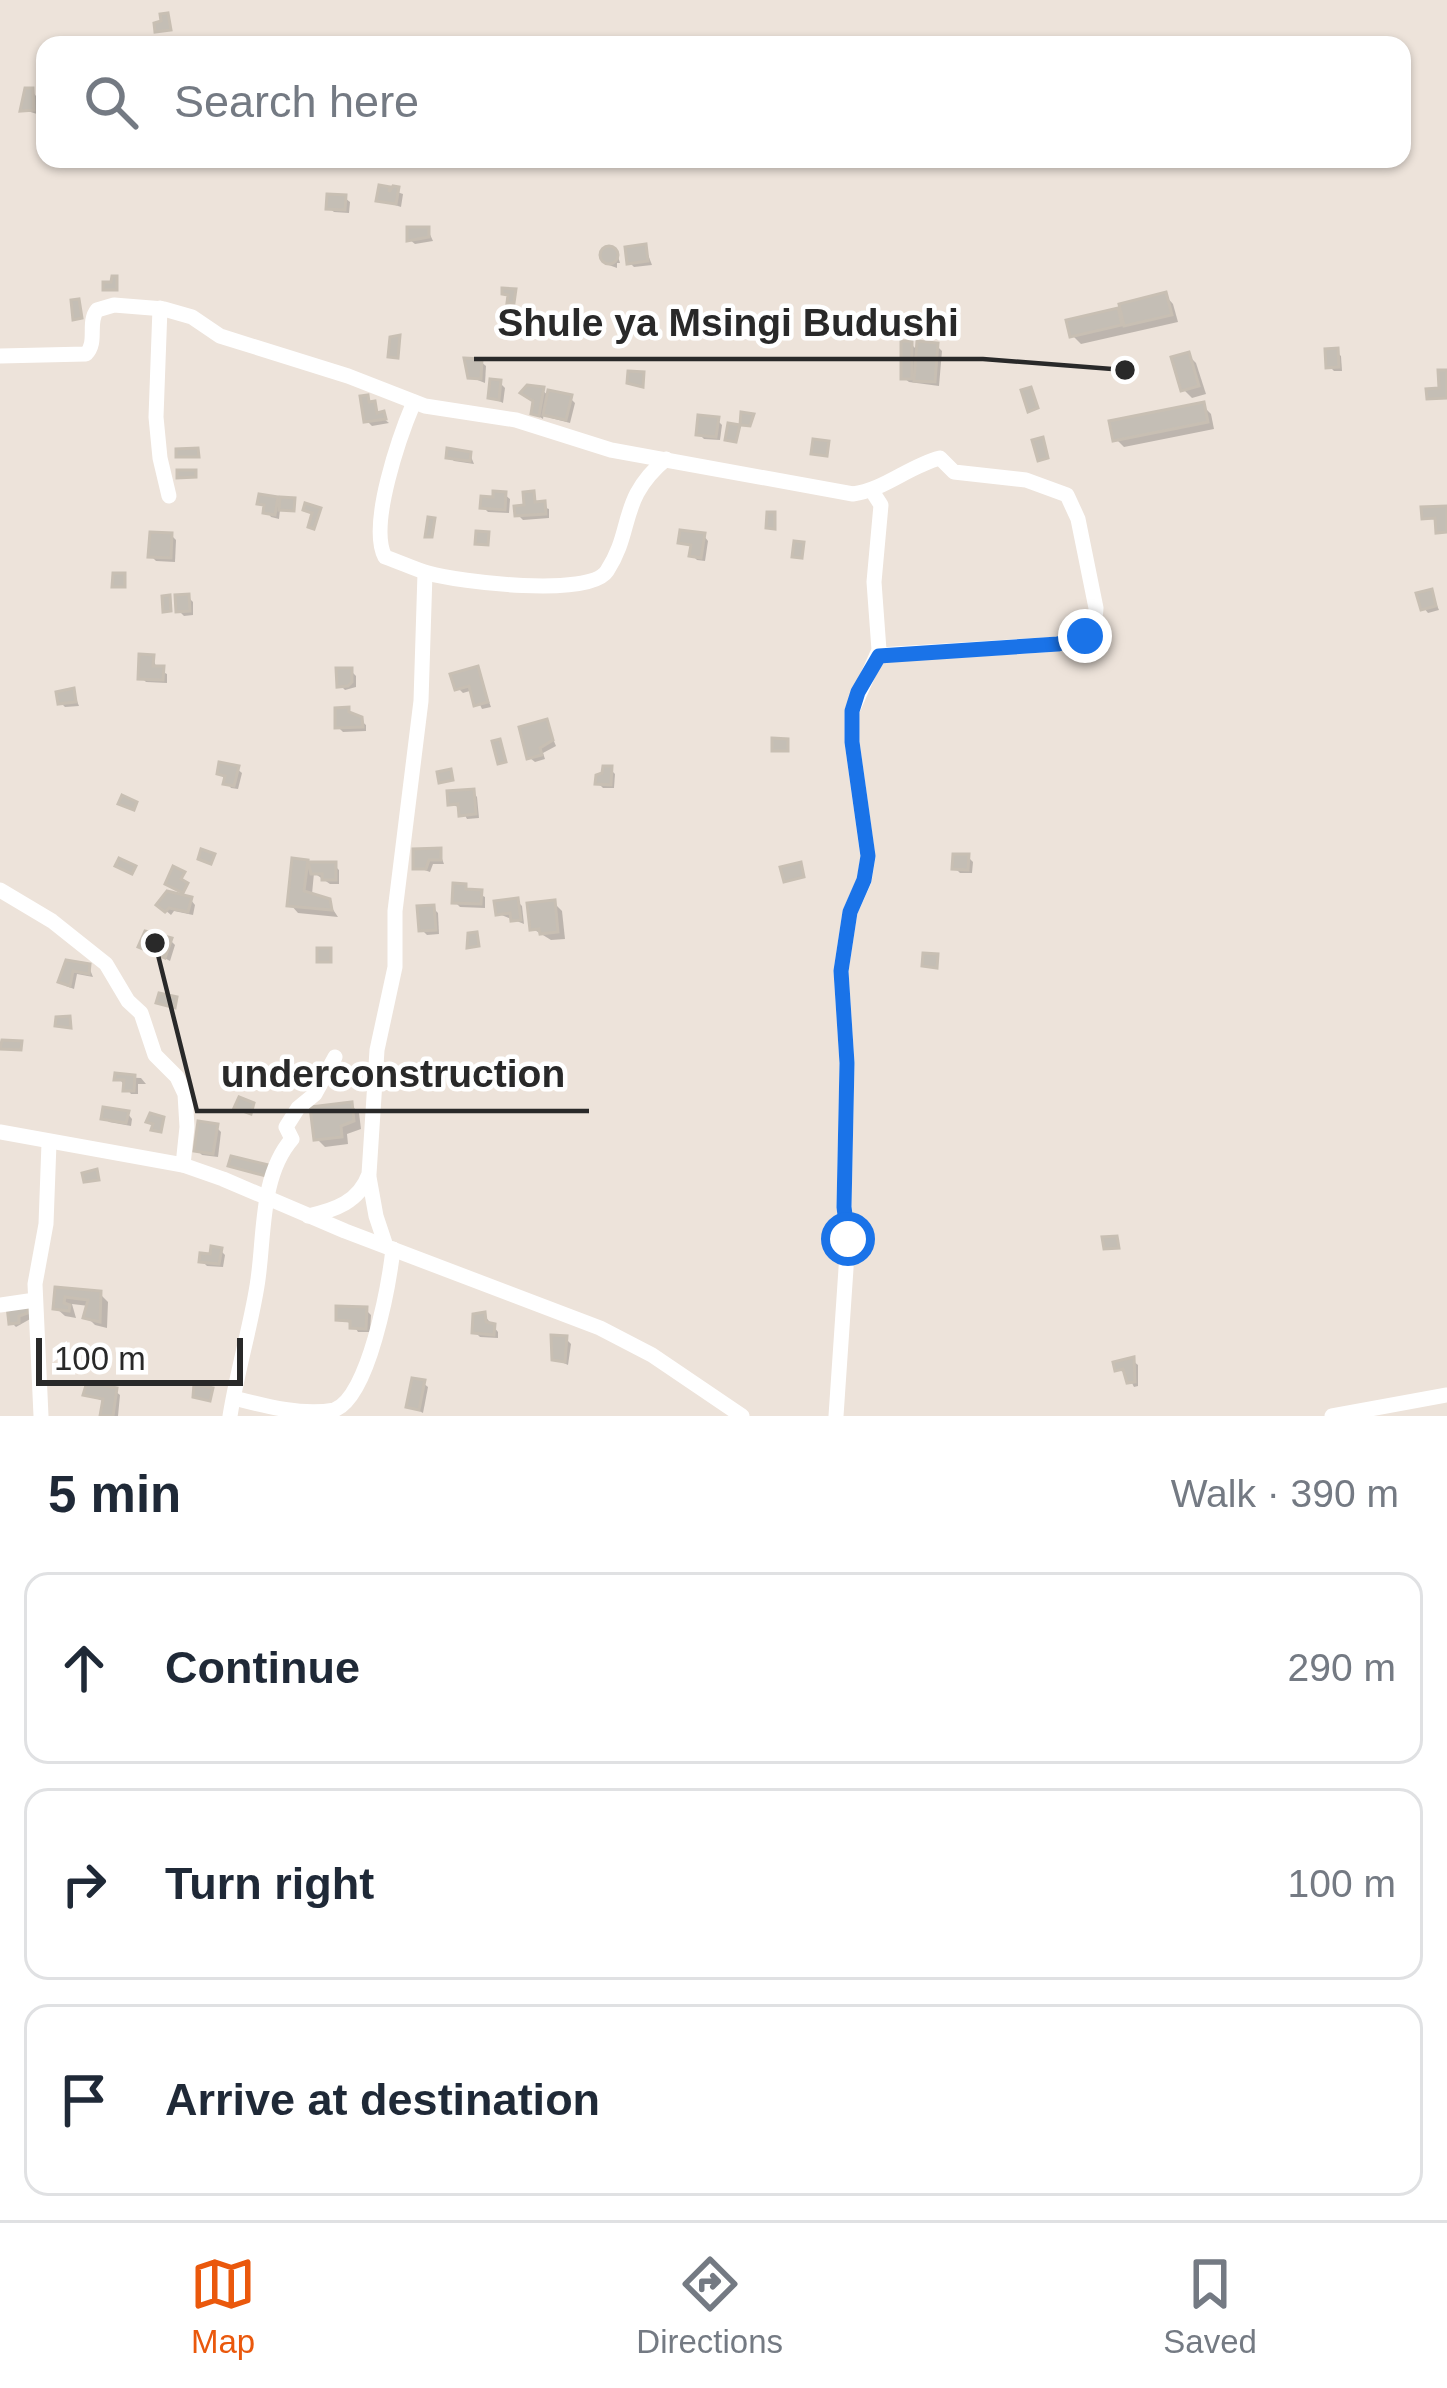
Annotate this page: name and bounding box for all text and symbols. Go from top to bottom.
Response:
search box [36,36,1411,168]
icon: search [78,69,144,135]
text: Search here [174,76,419,127]
callout: Shule ya Msingi Budushi [474,284,983,359]
text: Shule ya Msingi Budushi [497,301,959,344]
route end [1058,609,1112,663]
callout: underconstruction [197,1036,589,1111]
text: underconstruction [221,1052,565,1095]
route start [821,1212,875,1266]
scale bar [36,1332,243,1385]
text: 100 m [54,1340,146,1377]
text: 5 min [48,1466,181,1523]
text: Walk · 390 m [1171,1472,1399,1515]
icon: ahead [51,1635,117,1701]
text: Continue [165,1642,360,1693]
text: 290 m [1288,1646,1396,1689]
icon: right [51,1851,117,1917]
text: Turn right [165,1858,374,1909]
text: 100 m [1288,1862,1396,1905]
icon: arrive [51,2067,117,2133]
text: Arrive at destination [165,2074,600,2125]
tab: Map [190,2251,256,2361]
tab: Directions [636,2251,783,2361]
tab: Saved [1163,2251,1257,2361]

